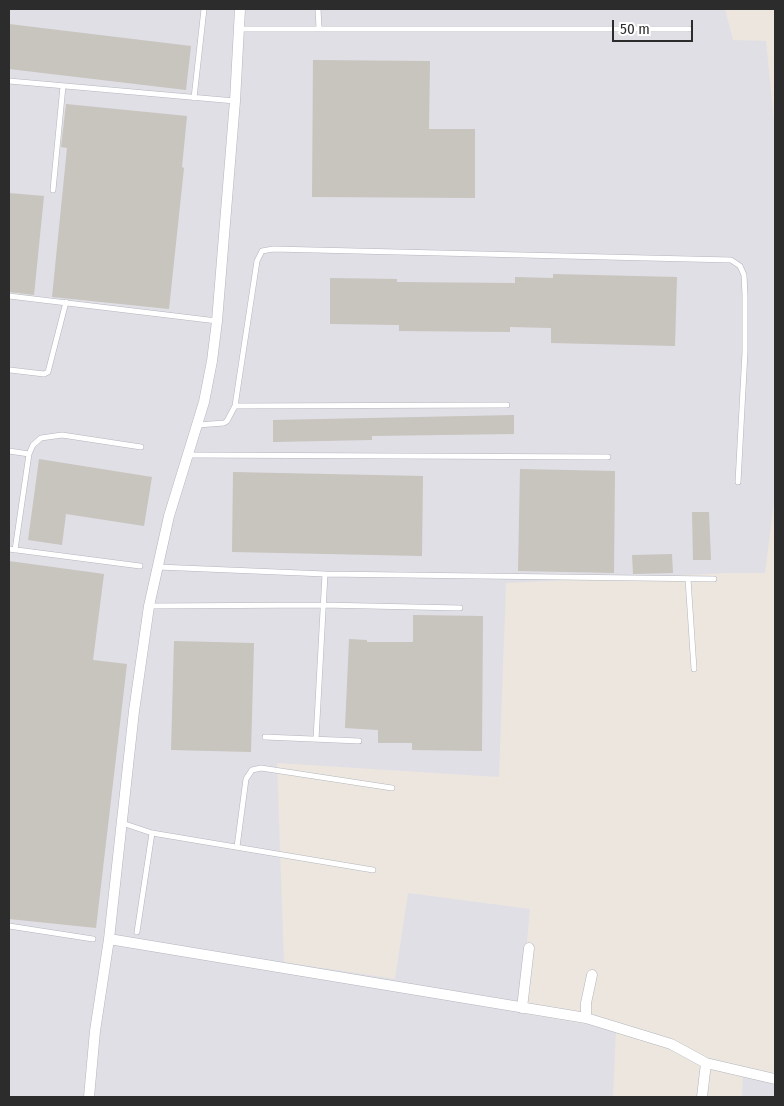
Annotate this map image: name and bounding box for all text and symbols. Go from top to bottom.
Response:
scale bar [614,10,695,42]
text: 50 m [620,20,650,38]

